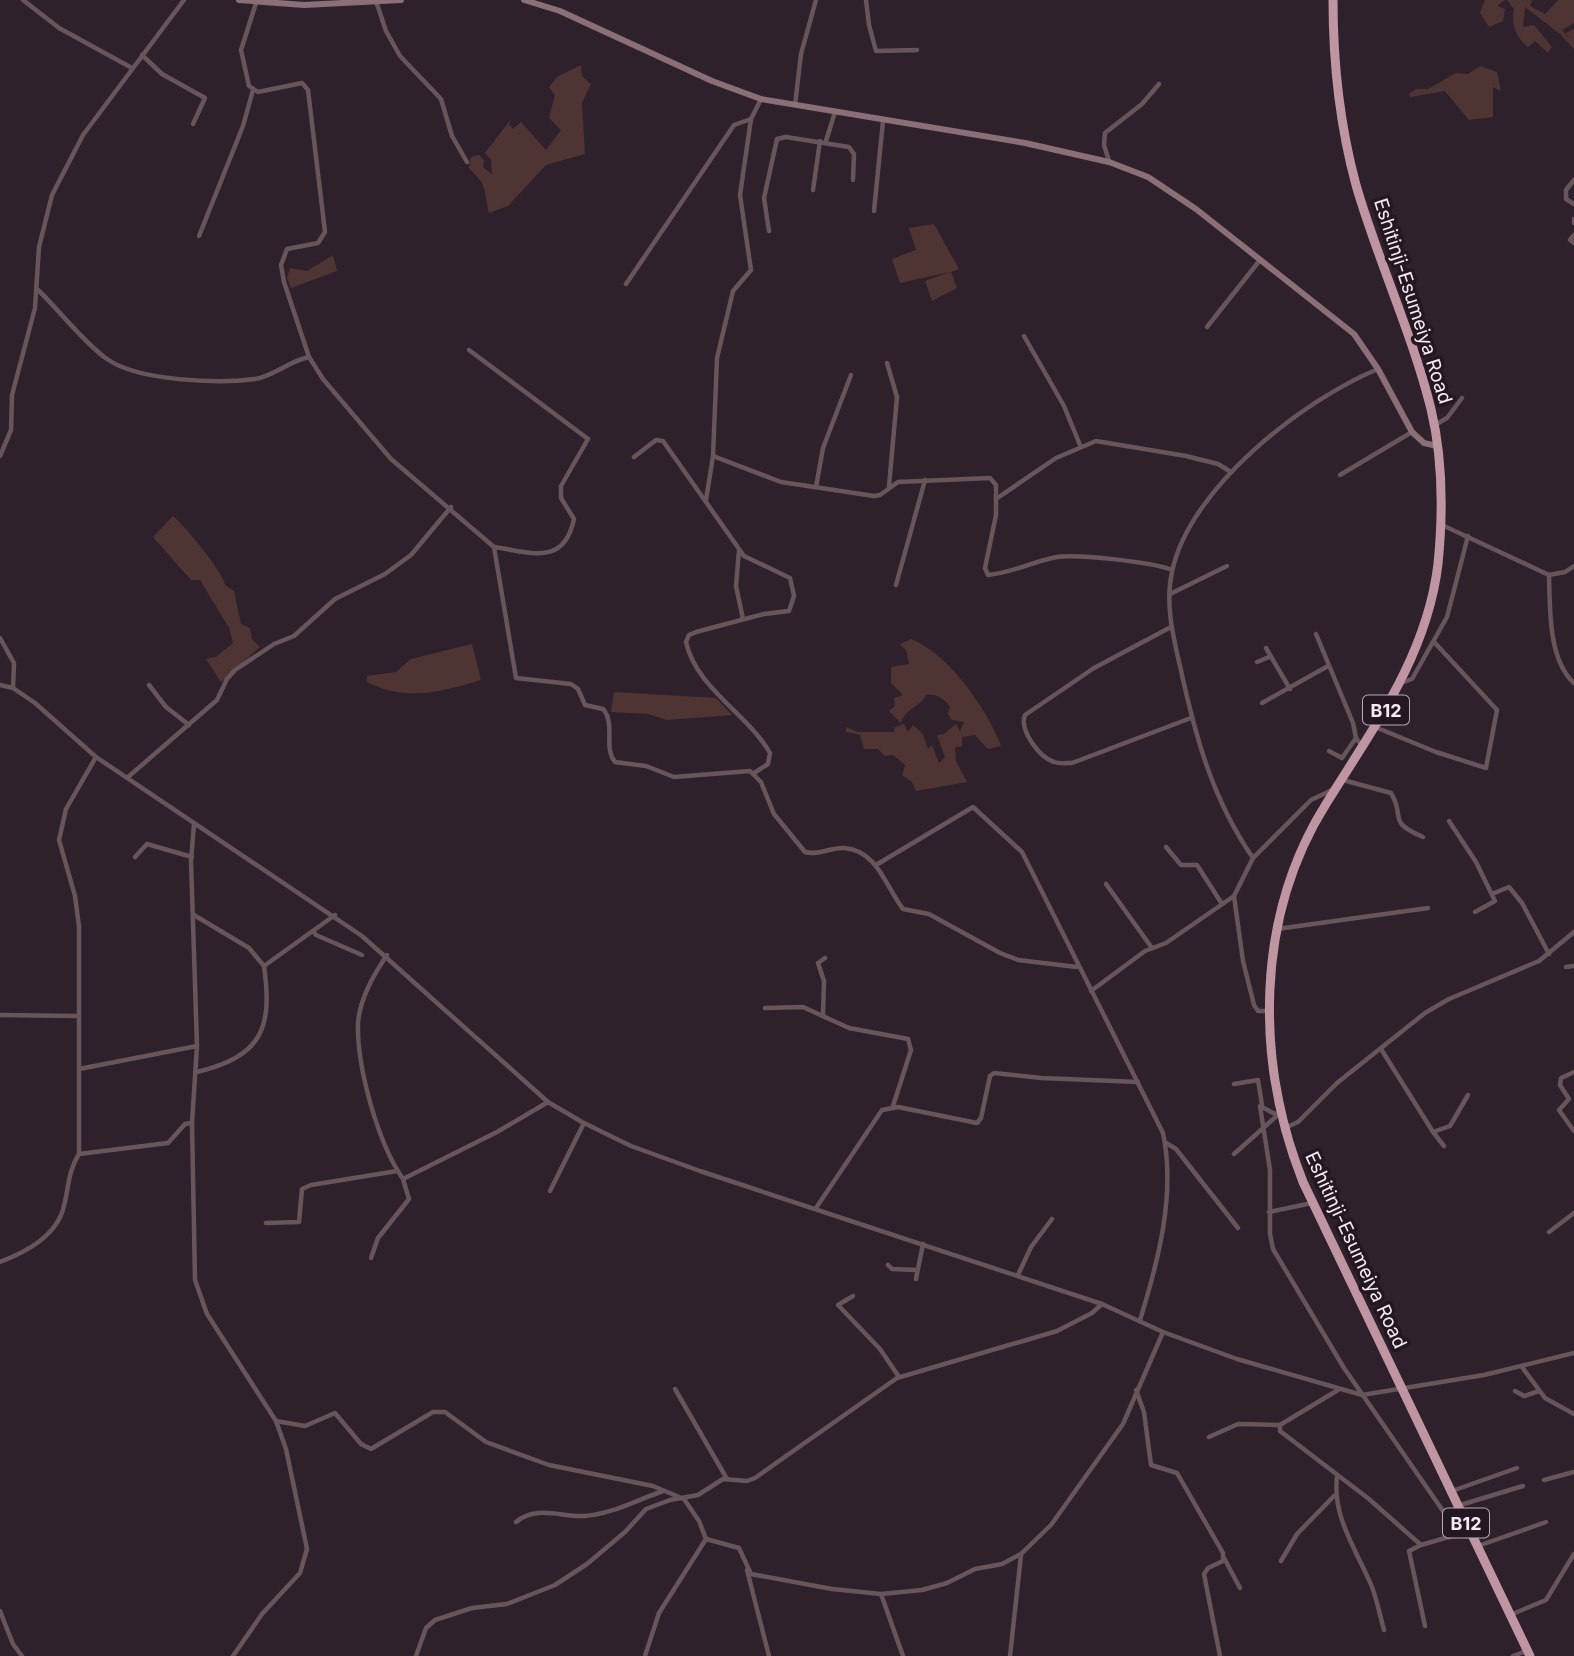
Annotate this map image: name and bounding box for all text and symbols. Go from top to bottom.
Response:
street label: Eshitinji-Esumeiya Road [1369,195,1457,407]
road number: B12 [1363,696,1409,724]
street label: Eshitinji-Esumeiya Road [1300,1148,1412,1352]
road number: B12 [1443,1508,1489,1538]

